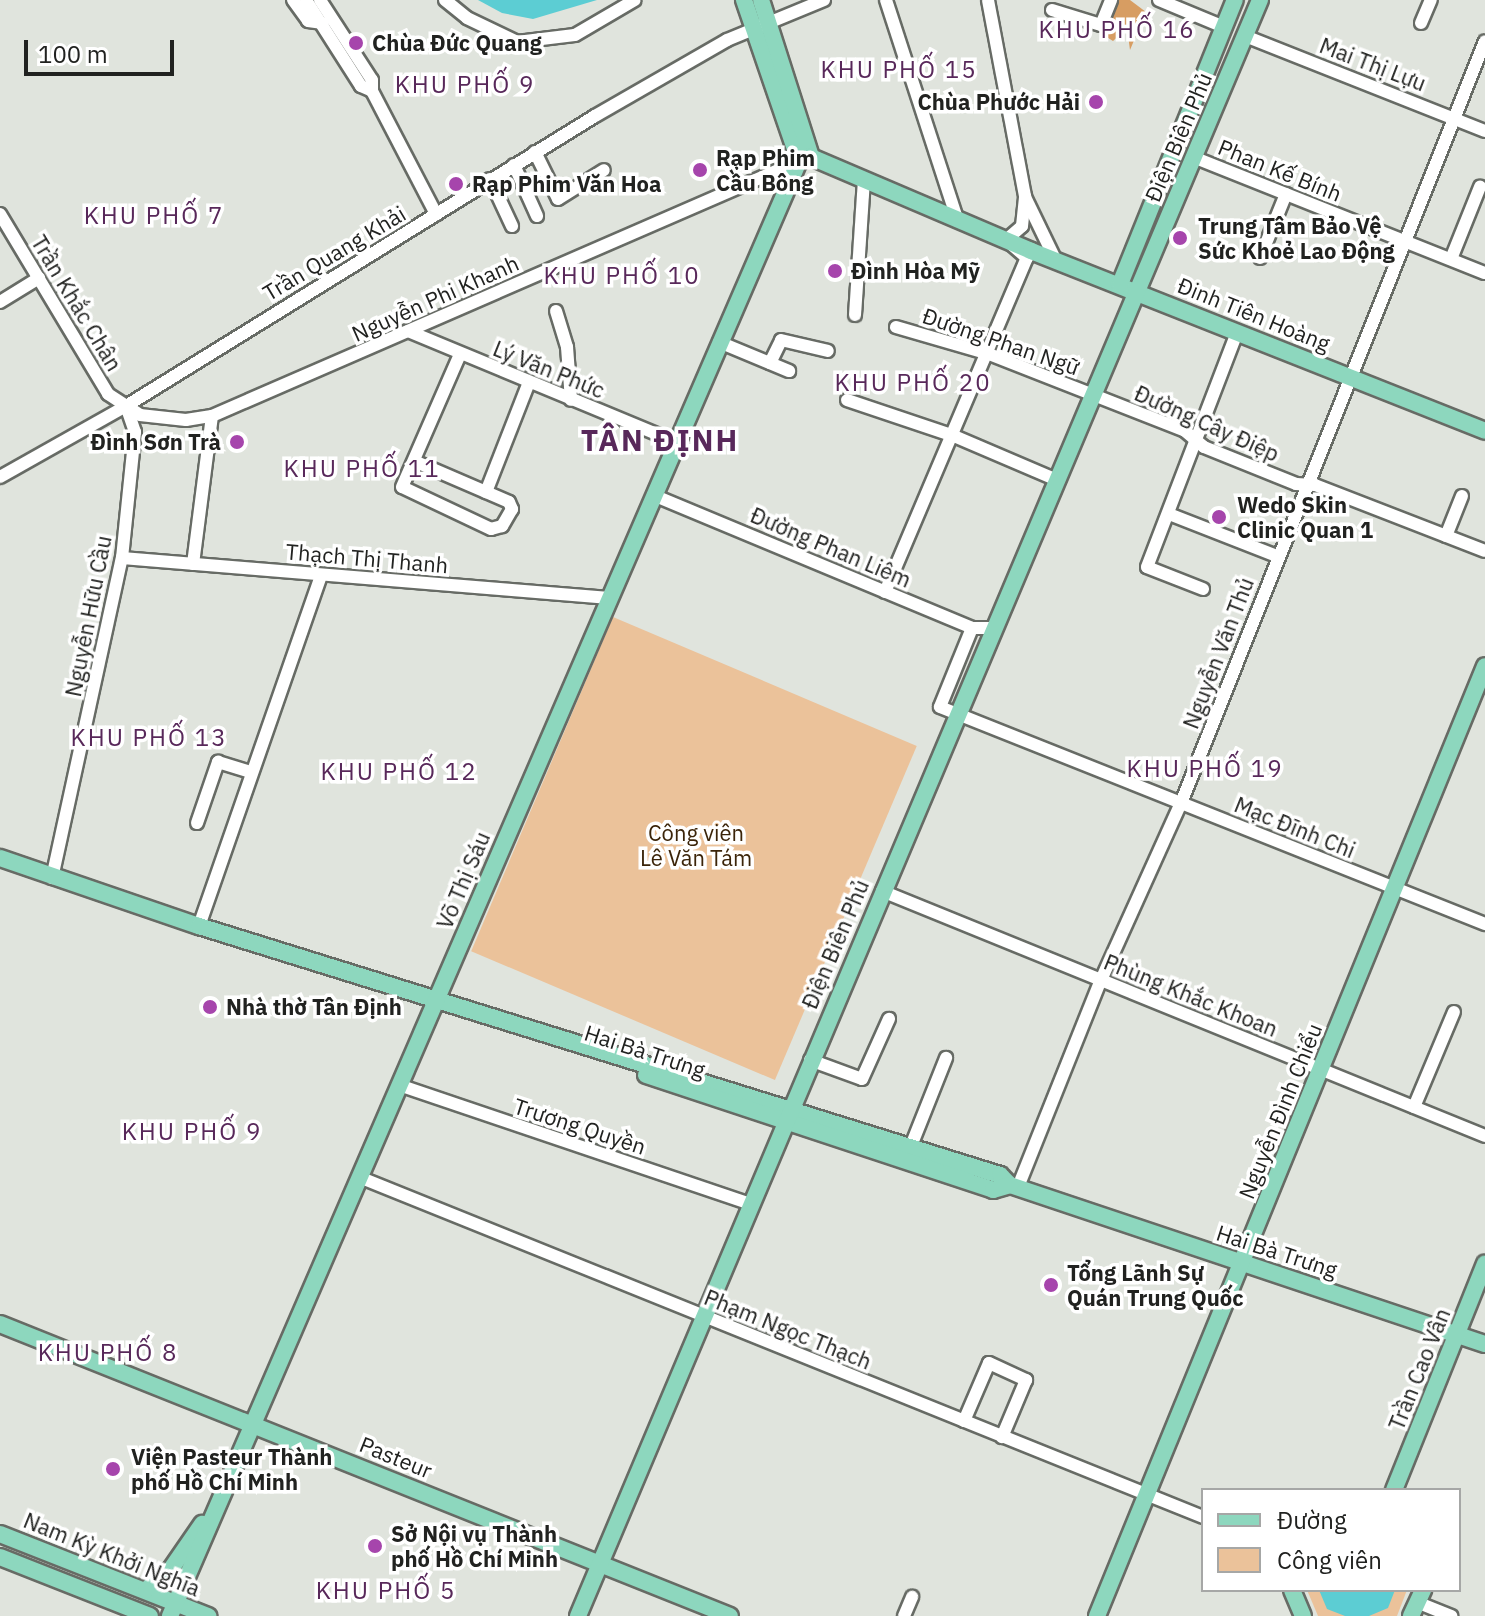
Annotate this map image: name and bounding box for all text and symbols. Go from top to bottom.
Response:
district label: KHU PHỐ 16 [1038,16,1196,44]
scale bar [28,24,178,74]
place label: Chùa Đức Quang [372,30,542,56]
street label: Mai Thị Lựu [1316,32,1430,96]
marker: Chùa Đức Quang [347,34,365,52]
text: 100 m [38,38,108,70]
district label: KHU PHỐ 15 [820,56,978,84]
street label: Ðiện Biên Phủ [1139,68,1217,206]
district label: KHU PHỐ 9 [395,71,535,99]
place label: Chùa Phước Hải [917,89,1080,115]
marker: Chùa Phước Hải [1087,93,1105,111]
street label: Phan Kế Bính [1214,133,1346,207]
place label: Rạp Phim Cầu Bông [716,144,815,196]
marker: Rạp Phim Cầu Bông [691,161,709,179]
place label: Rạp Phim Văn Hoa [472,171,661,197]
marker: Rạp Phim Văn Hoa [447,175,465,193]
street label: Trần Quang Khải [258,200,410,306]
district label: KHU PHỐ 7 [84,202,224,230]
place label: Trung Tâm Bảo Vệ Sức Khoẻ Lao Động [1198,212,1395,264]
marker: Trung Tâm Bảo Vệ Sức Khoẻ Lao Động [1169,227,1191,249]
street label: Trần Khắc Chân [26,230,128,376]
street label: Nguyễn Phi Khanh [347,249,523,347]
place label: Đình Hòa Mỹ [851,258,980,284]
district label: KHU PHỐ 10 [543,262,701,290]
marker: Đình Hòa Mỹ [826,262,844,280]
street label: Đinh Tiên Hoàng [1174,271,1334,357]
street label: Đường Phan Ngữ [919,302,1083,380]
street label: Lý Văn Phức [489,335,609,403]
district label: KHU PHỐ 20 [834,369,992,397]
street label: Đường Cây Điệp [1131,379,1283,467]
district label: TÂN ĐỊNH [581,422,739,458]
place label: Đình Sơn Trà [90,429,221,455]
marker: Đình Sơn Trà [228,433,246,451]
district label: KHU PHỐ 11 [283,455,441,483]
place label: Wedo Skin Clinic Quan 1 [1237,491,1373,542]
street label: Đường Phan Liêm [747,501,915,593]
marker: Wedo Skin Clinic Quan 1 [1208,506,1230,528]
street label: Nguyễn Hữu Cầu [59,533,117,699]
street label: Thạch Thị Thanh [285,538,449,578]
street label: Nguyễn Văn Thủ [1177,574,1259,732]
district label: KHU PHỐ 13 [70,724,228,752]
district label: KHU PHỐ 19 [1126,755,1284,783]
district label: KHU PHỐ 12 [320,758,478,786]
street label: Mạc Đĩnh Chi [1231,791,1359,863]
park label: Công viên Lê Văn Tám [640,819,752,870]
street label: Võ Thị Sáu [431,827,495,933]
street label: Điện Biên Phủ [796,875,874,1013]
street label: Phùng Khắc Khoan [1100,948,1282,1042]
place label: Nhà thờ Tân Định [226,994,402,1020]
marker: Nhà thờ Tân Định [201,998,219,1016]
street label: Hai Bà Trưng [581,1019,709,1083]
street label: Nguyễn Đình Chiểu [1233,1019,1327,1203]
street label: Trương Quyền [511,1092,649,1160]
district label: KHU PHỐ 9 [122,1118,262,1146]
street label: Hai Bà Trưng [1213,1219,1341,1283]
place label: Tổng Lãnh Sự Quán Trung Quốc [1067,1259,1244,1310]
marker: Tổng Lãnh Sự Quán Trung Quốc [1042,1276,1060,1294]
street label: Phạm Ngọc Thạch [701,1283,875,1375]
street label: Trần Cao Vân [1383,1304,1455,1434]
district label: KHU PHỐ 8 [38,1339,178,1367]
street label: Pasteur [356,1431,436,1483]
place label: Viện Pasteur Thành phố Hồ Chí Minh [131,1443,332,1494]
marker: Viện Pasteur Thành phố Hồ Chí Minh [102,1458,124,1480]
legend [1201,1488,1461,1592]
text: Đường [1277,1504,1347,1536]
street label: Nam Kỳ Khởi Nghĩa [20,1507,204,1601]
place label: Sở Nội vụ Thành phố Hồ Chí Minh [391,1520,558,1572]
marker: Sở Nội vụ Thành phố Hồ Chí Minh [366,1537,384,1555]
text: Công viên [1277,1544,1382,1576]
district label: KHU PHỐ 5 [316,1577,456,1605]

